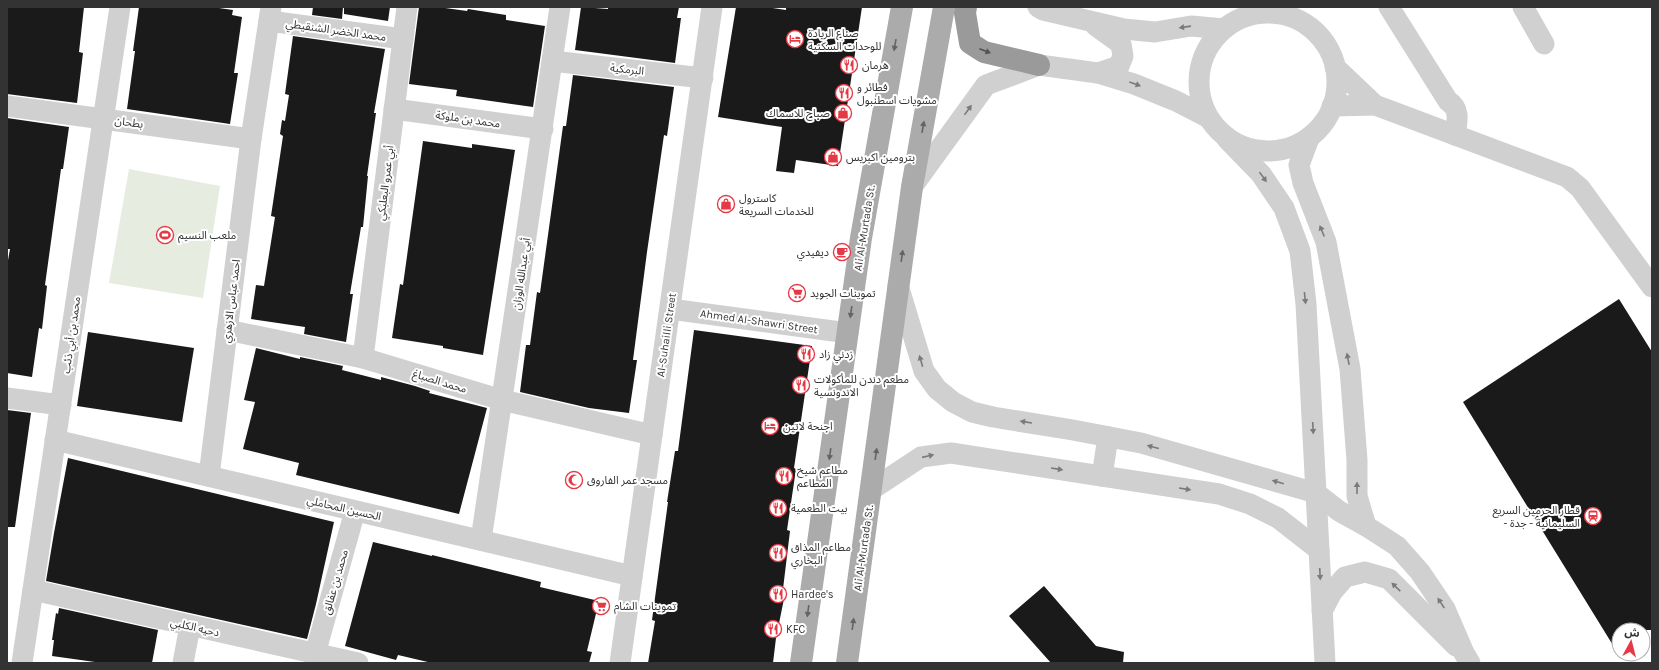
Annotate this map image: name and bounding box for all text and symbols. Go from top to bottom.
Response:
street label: محمد الخضر الشنقيطي [284,17,387,47]
one-way arrow [1179,24,1191,30]
place label: صناع الريادة للوحدات السكنية [808,27,882,53]
hotel icon: صناع الريادة للوحدات السكنية [785,29,805,49]
one-way arrow [892,39,898,52]
one-way arrow [979,48,991,54]
restaurant icon: هرمان [839,55,859,75]
place label: هرمان [862,59,889,72]
street label: البرمكية [609,61,645,78]
place label: فطائر و مشويات اسطنبول [857,81,937,107]
one-way arrow [1129,82,1141,88]
restaurant icon: فطائر و مشويات اسطنبول [834,83,854,103]
shop icon: صباح للاسماك [833,103,853,123]
one-way arrow [963,105,972,116]
place label: صباح للاسماك [766,107,830,121]
street label: محمد بن ملوكة [435,109,501,131]
street label: بطحان [114,114,144,131]
one-way arrow [920,121,926,133]
street label: أبي عمرو البعلبكي [374,144,399,222]
shop icon: بترومين اكبريس [823,147,843,167]
place label: بترومين اكبريس [846,151,915,164]
one-way arrow [1259,172,1267,183]
street label: Ali Al-Murtada St. [851,184,878,272]
place label: كاسترول للخدمات السريعة [739,192,814,218]
shop icon: كاسترول للخدمات السريعة [716,194,736,214]
sports icon: ملعب النسيم [155,225,175,245]
one-way arrow [1319,225,1325,237]
place label: ملعب النسيم [178,229,237,244]
street label: أبي عبدالله الوزان [510,237,536,311]
cafe icon: ديفيدي [832,242,852,262]
place label: ديفيدي [797,246,829,262]
one-way arrow [899,250,906,262]
street label: احمد عباس الازهري [220,259,246,344]
supermarket icon: تموينات الجويد [787,283,807,303]
place label: تموينات الجويد [810,287,875,300]
street label: Al-Suhailli Street [654,292,679,378]
one-way arrow [1302,292,1308,304]
street label: محمد بن أبي ذئب [59,295,86,375]
one-way arrow [848,306,854,318]
street label: Ahmed Al-Shawri Street [699,307,819,336]
restaurant icon: زدني زاد [796,344,816,364]
place label: زدني زاد [819,348,853,364]
one-way arrow [1345,353,1351,365]
one-way arrow [918,355,924,367]
street label: محمد الصباغ [411,367,469,397]
place label: مطعم دندن للمأكولات الاندونسية [814,373,909,399]
restaurant icon: مطعم دندن للمأكولات الاندونسية [791,375,811,395]
hotel icon: اجنحة لاتين [760,416,780,436]
one-way arrow [1020,419,1032,425]
place label: اجنحة لاتين [783,420,833,433]
one-way arrow [1309,422,1316,434]
one-way arrow [1147,443,1160,449]
one-way arrow [827,448,833,460]
one-way arrow [873,448,879,460]
one-way arrow [922,452,934,458]
place label: مطاعم شيخ المطاعم [797,464,848,492]
restaurant icon: مطاعم شيخ المطاعم [774,466,794,486]
one-way arrow [1050,466,1063,472]
mosque icon: مسجد عمر الفاروق [564,470,584,490]
place label: مسجد عمر الفاروق [587,474,668,487]
one-way arrow [1272,479,1284,485]
one-way arrow [1354,481,1360,494]
one-way arrow [1179,486,1191,492]
street label: الحسين المحاملي [305,494,382,526]
restaurant icon: بيت الطعمية [768,498,788,518]
place label: بيت الطعمية [791,502,848,515]
street label: Ali Al-Murtada St. [851,504,876,592]
place label: قطار الحرمين السريع - السليمانية - جدة [1493,504,1580,530]
station icon: قطار الحرمين السريع - السليمانية - جدة [1583,506,1603,526]
place label: مطاعم المذاق البخاري [791,541,851,570]
restaurant icon: مطاعم المذاق البخاري [768,543,788,563]
street label: محمد بن عفالق [320,548,351,616]
one-way arrow [1317,568,1324,580]
one-way arrow [1391,582,1401,592]
restaurant icon: Hardee's [768,584,788,604]
place label: Hardee's [791,588,834,601]
supermarket icon: تموينات الشام [591,596,611,616]
one-way arrow [1437,597,1444,609]
place label: تموينات الشام [614,600,676,614]
one-way arrow [805,605,811,617]
street label: دحيه الكلبي [168,616,221,642]
one-way arrow [849,618,856,630]
restaurant icon: KFC [763,619,783,639]
north arrow [1611,622,1651,662]
place label: KFC [786,623,805,636]
text: ش [1624,625,1640,640]

